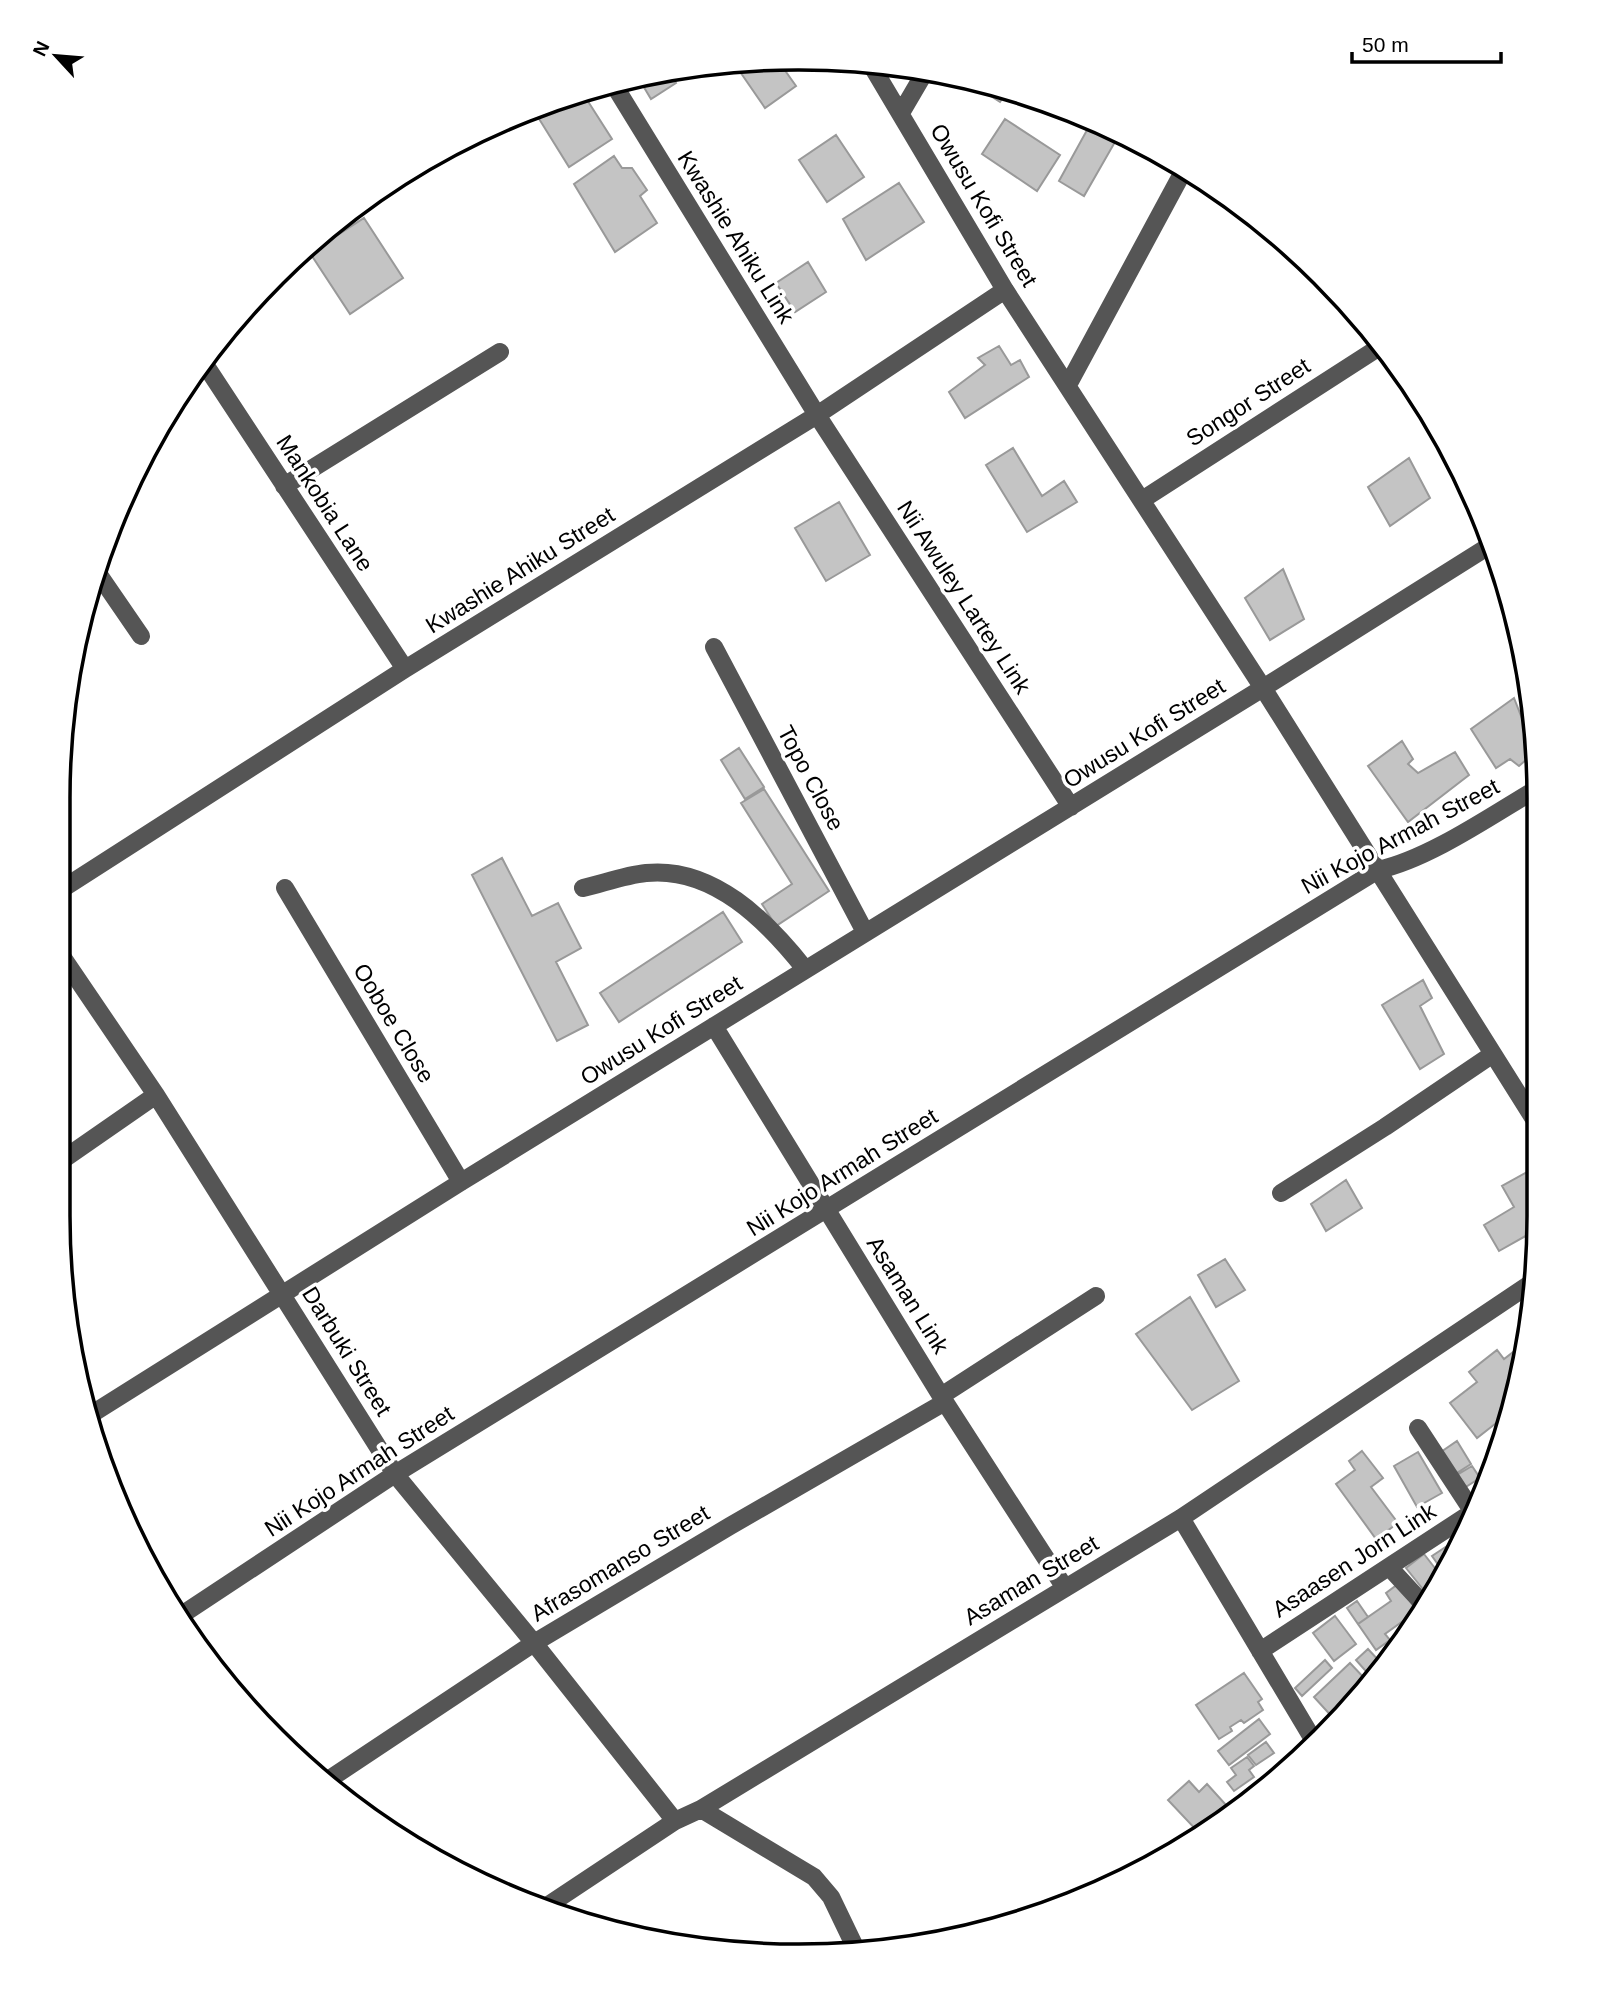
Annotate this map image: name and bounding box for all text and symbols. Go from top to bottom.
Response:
north arrow [21,21,91,91]
scale bar [1352,21,1501,65]
text: 50 m [1362,33,1409,56]
text: N [29,38,54,60]
street label: Owusu Kofi Street [925,119,1043,292]
street label: Kwashie Ahiku Link [672,146,800,328]
street label: Songor Street [1181,352,1315,452]
street label: Mankobia Lane [271,430,379,576]
street label: Nii Awuley Lartey Link [892,496,1036,699]
street label: Kwashie Ahiku Street [421,501,620,639]
street label: Owusu Kofi Street [1059,673,1230,793]
street label: Topo Close [773,721,849,835]
street label: Nii Kojo Armah Street [1297,773,1504,899]
street label: Ooboe Close [348,959,440,1087]
street label: Owusu Kofi Street [576,970,747,1090]
street label: Nii Kojo Armah Street [742,1102,943,1241]
street label: Asaman Link [862,1232,955,1359]
street label: Darbuki Street [297,1282,397,1421]
street label: Nii Kojo Armah Street [260,1400,459,1542]
street label: Asaasen Jorn Link [1268,1497,1441,1622]
street label: Afrasomanso Street [526,1499,714,1626]
street label: Asaman Street [959,1529,1103,1630]

